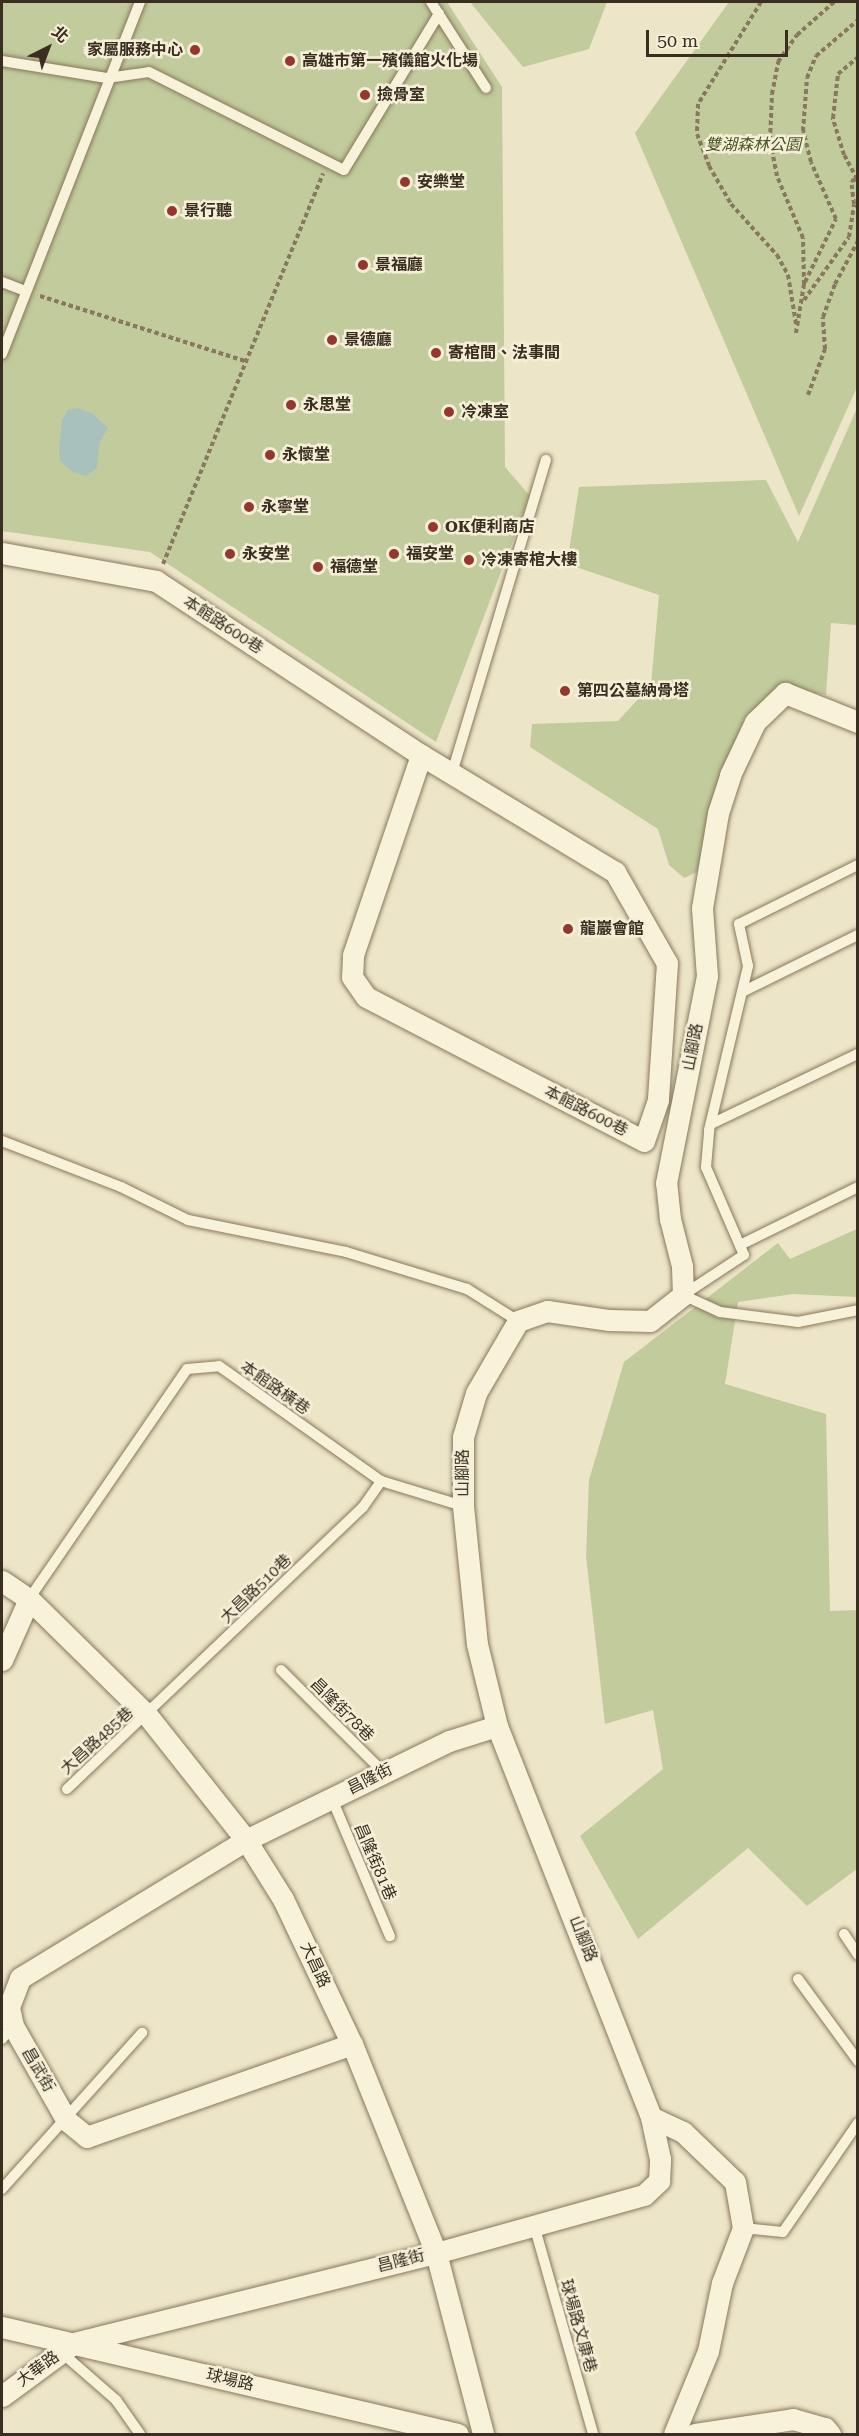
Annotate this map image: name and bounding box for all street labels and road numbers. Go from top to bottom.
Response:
street label: 本館路600巷 [180,592,266,658]
street label: 山腳路 [679,1022,707,1072]
street label: 本館路600巷 [541,1082,631,1140]
street label: 本館路橫巷 [237,1357,313,1419]
street label: 山腳路 [453,1449,473,1497]
street label: 大昌路510巷 [217,1551,295,1627]
street label: 昌隆街78巷 [306,1674,378,1746]
street label: 大昌路485巷 [57,1703,137,1779]
street label: 昌隆街 [344,1760,396,1798]
street label: 昌隆街81巷 [350,1821,400,1903]
street label: 山腳路 [565,1913,601,1965]
street label: 大昌路 [296,1939,334,1991]
street label: 昌武街 [18,2044,58,2096]
street label: 昌隆街 [375,2246,427,2276]
street label: 球場路文康巷 [556,2277,600,2375]
street label: 大華路 [13,2347,63,2391]
street label: 球場路 [204,2365,256,2395]

